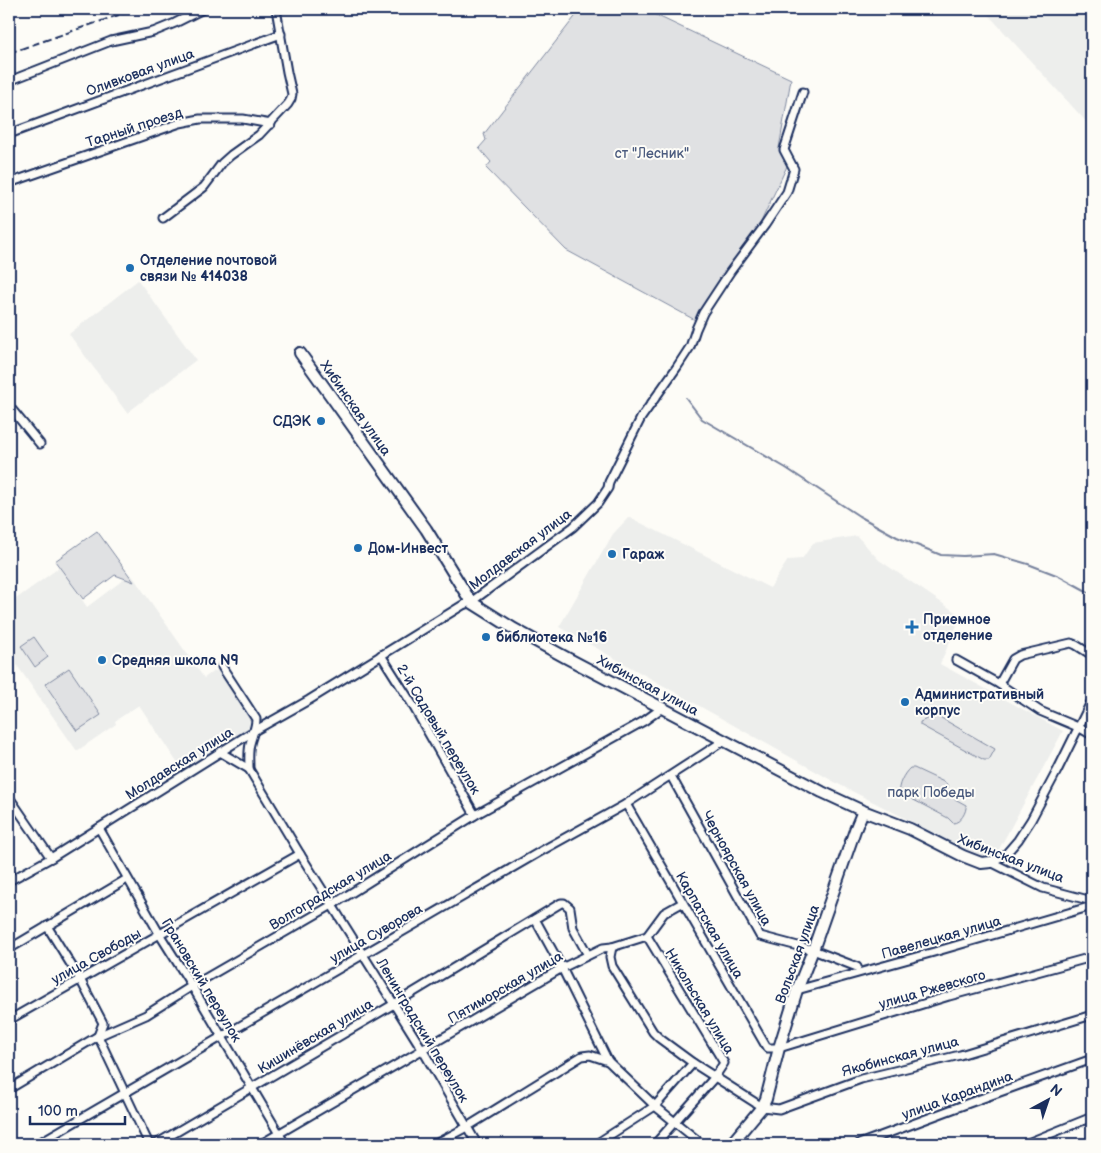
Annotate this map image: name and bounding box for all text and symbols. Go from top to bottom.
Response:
street label: Оливковая улица [84,45,197,100]
street label: Тарный проезд [84,104,185,151]
park label: ст "Лесник" [615,145,689,162]
place label: Отделение почтовой связи № 414038 [140,252,277,285]
marker: Отделение почтовой связи № 414038 [124,262,136,274]
street label: Хибинская улица [316,357,395,460]
place label: СДЭК [273,413,312,430]
marker: СДЭК [315,415,327,427]
street label: Молдавская улица [466,505,575,593]
place label: Дом-Инвест [368,540,449,557]
marker: Дом-Инвест [352,542,364,554]
place label: Гараж [622,546,664,563]
marker: Гараж [606,548,618,560]
place label: Приемное отделение [923,611,993,644]
marker: Приемное отделение [905,620,919,634]
place label: библиотека №16 [496,629,607,646]
marker: библиотека №16 [480,631,492,643]
place label: Средняя школа N9 [112,652,239,669]
street label: Хибинская улица [594,652,702,720]
marker: Средняя школа N9 [96,654,108,666]
street label: 2-й Садовый переулок [393,661,484,798]
place label: Административный корпус [914,686,1044,719]
marker: Административный корпус [899,696,911,708]
street label: Молдавская улица [122,723,237,803]
park label: парк Победы [887,784,975,801]
street label: Черноярская улица [698,808,776,929]
street label: Хибинская улица [955,830,1067,887]
street label: Волгоградская улица [266,847,395,934]
street label: Карпатская улица [672,869,747,982]
street label: улица Суворова [327,900,426,967]
street label: Вольская улица [772,902,823,1006]
street label: Павелецкая улица [879,912,1004,963]
street label: Грановский переулок [158,915,245,1046]
street label: улица Свободы [48,925,144,988]
street label: Никольская улица [661,945,738,1058]
street label: Пятиморская улица [445,947,566,1027]
street label: Ленинградский переулок [372,954,473,1106]
street label: улица Ржевского [877,966,987,1013]
street label: Кишинёвская улица [255,995,376,1077]
street label: Якобинская улица [840,1033,961,1080]
street label: улица Карандина [900,1067,1015,1123]
north arrow [1024,1076,1074,1126]
text: N [1047,1081,1066,1100]
scale bar [30,1093,125,1125]
text: 100 m [38,1102,78,1121]

